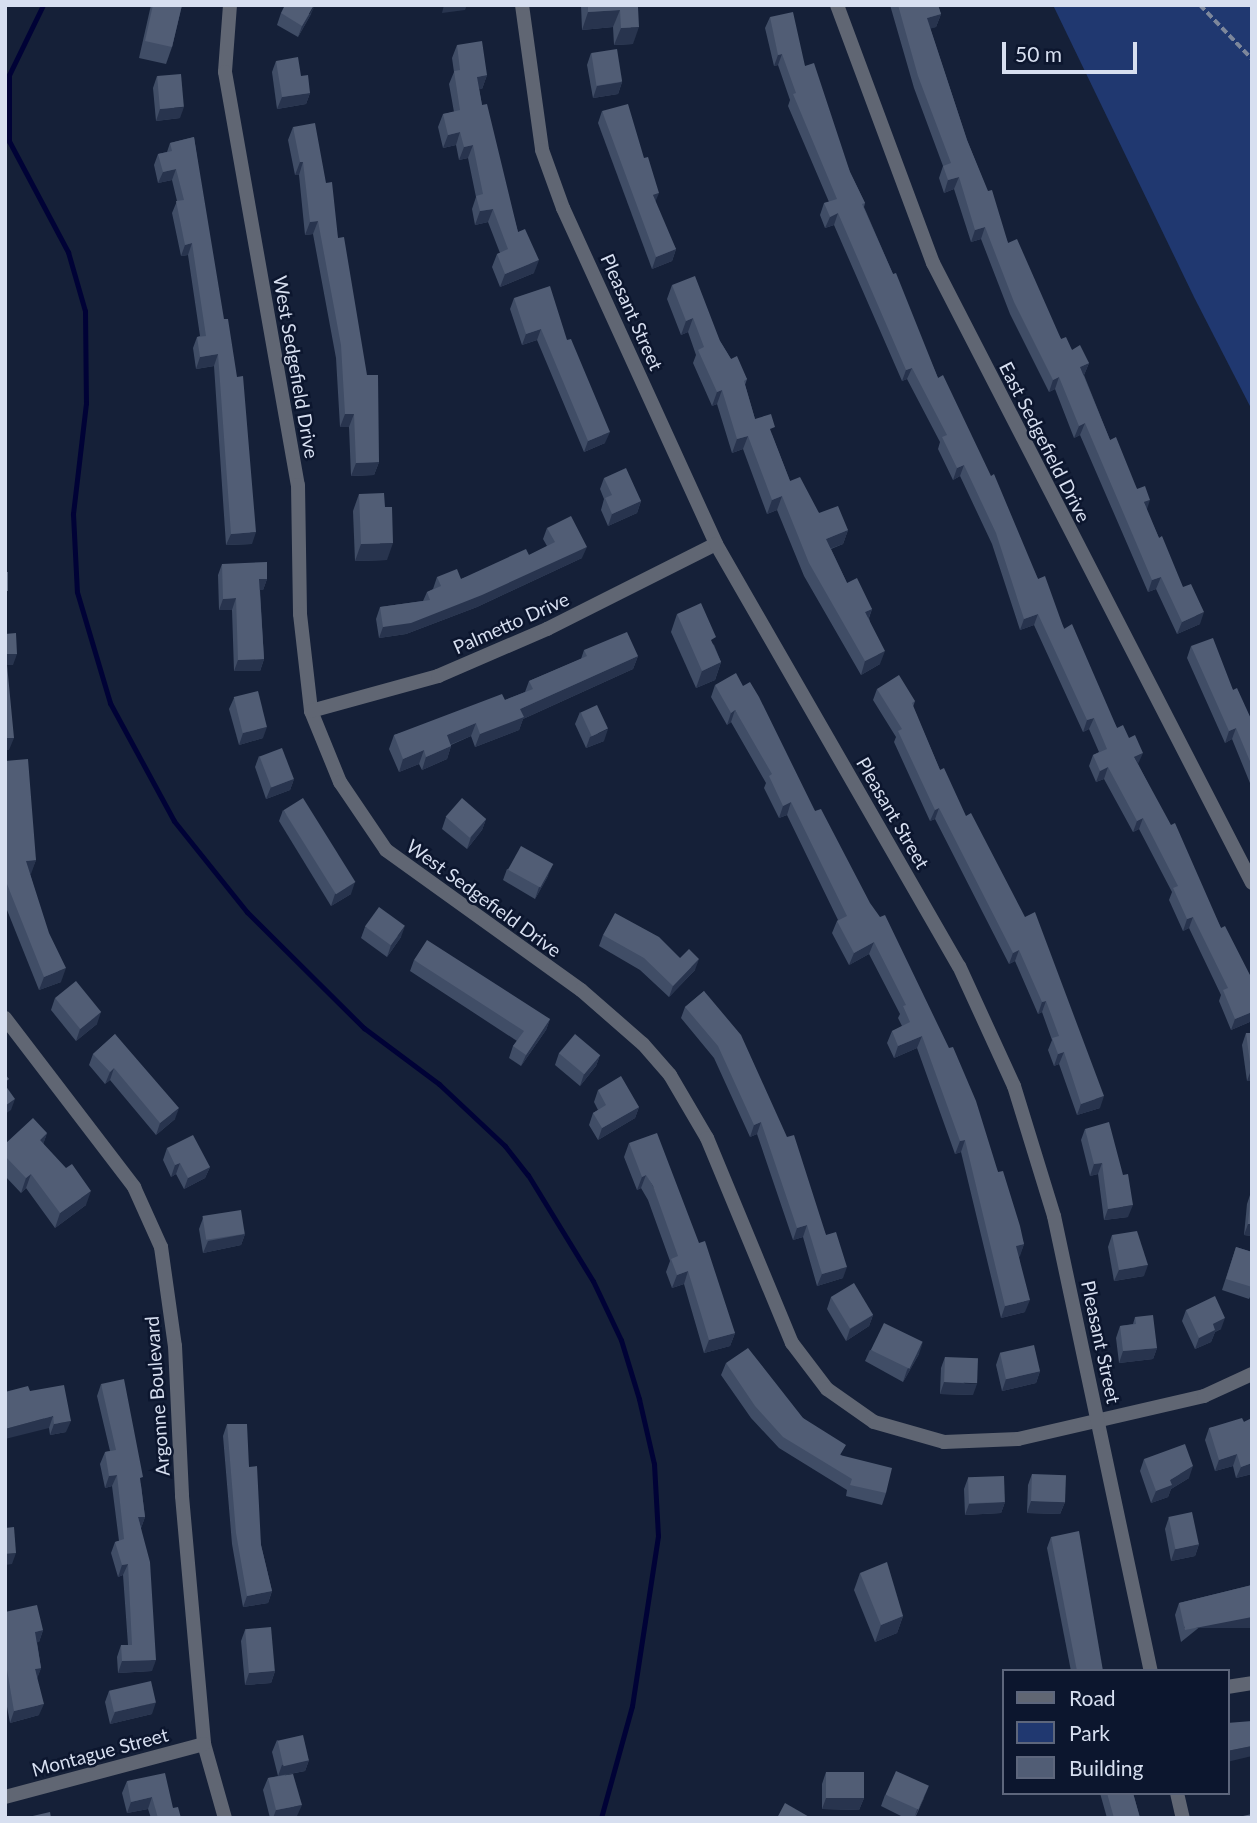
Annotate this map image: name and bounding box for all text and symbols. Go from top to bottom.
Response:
scale bar [1005,28,1140,72]
text: 50 m [1015,41,1062,66]
street label: Pleasant Street [596,250,668,374]
street label: West Sedgefield Drive [269,274,323,460]
street label: East Sedgefield Drive [995,358,1095,526]
street label: Palmetto Drive [450,587,572,659]
street label: Pleasant Street [852,753,934,873]
street label: West Sedgefield Drive [402,834,566,962]
street label: Pleasant Street [1077,1278,1125,1406]
street label: Argonne Boulevard [140,1315,174,1477]
legend [1002,1669,1229,1795]
text: Road [1069,1685,1116,1710]
text: Park [1069,1720,1110,1745]
street label: Montague Street [29,1723,171,1781]
text: Building [1069,1755,1144,1780]

